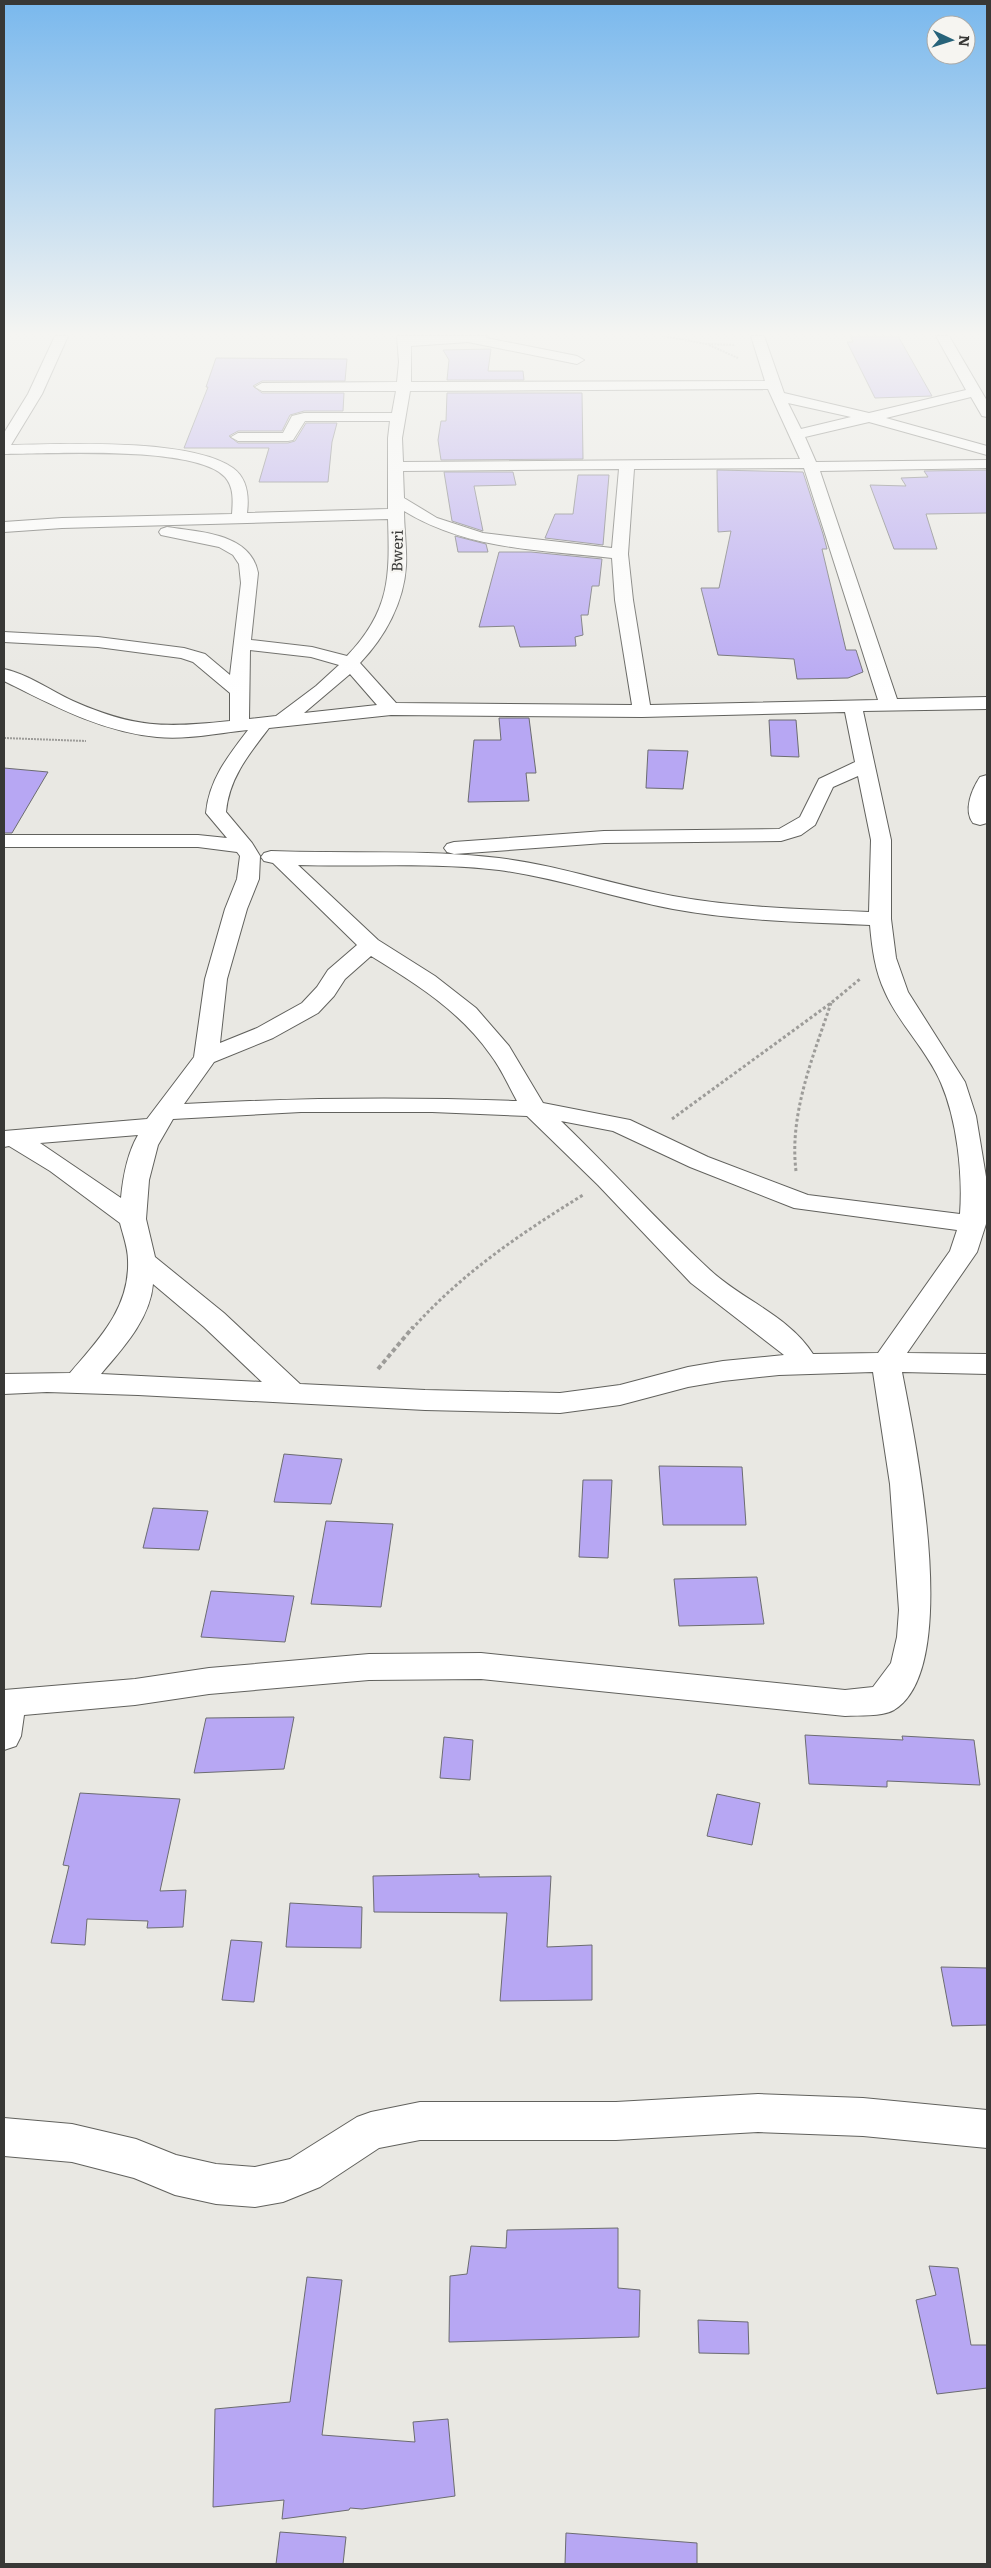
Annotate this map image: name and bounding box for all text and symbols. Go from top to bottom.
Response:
north arrow [926,15,976,65]
text: N [955,34,975,48]
street label: Bweri [384,530,408,572]

